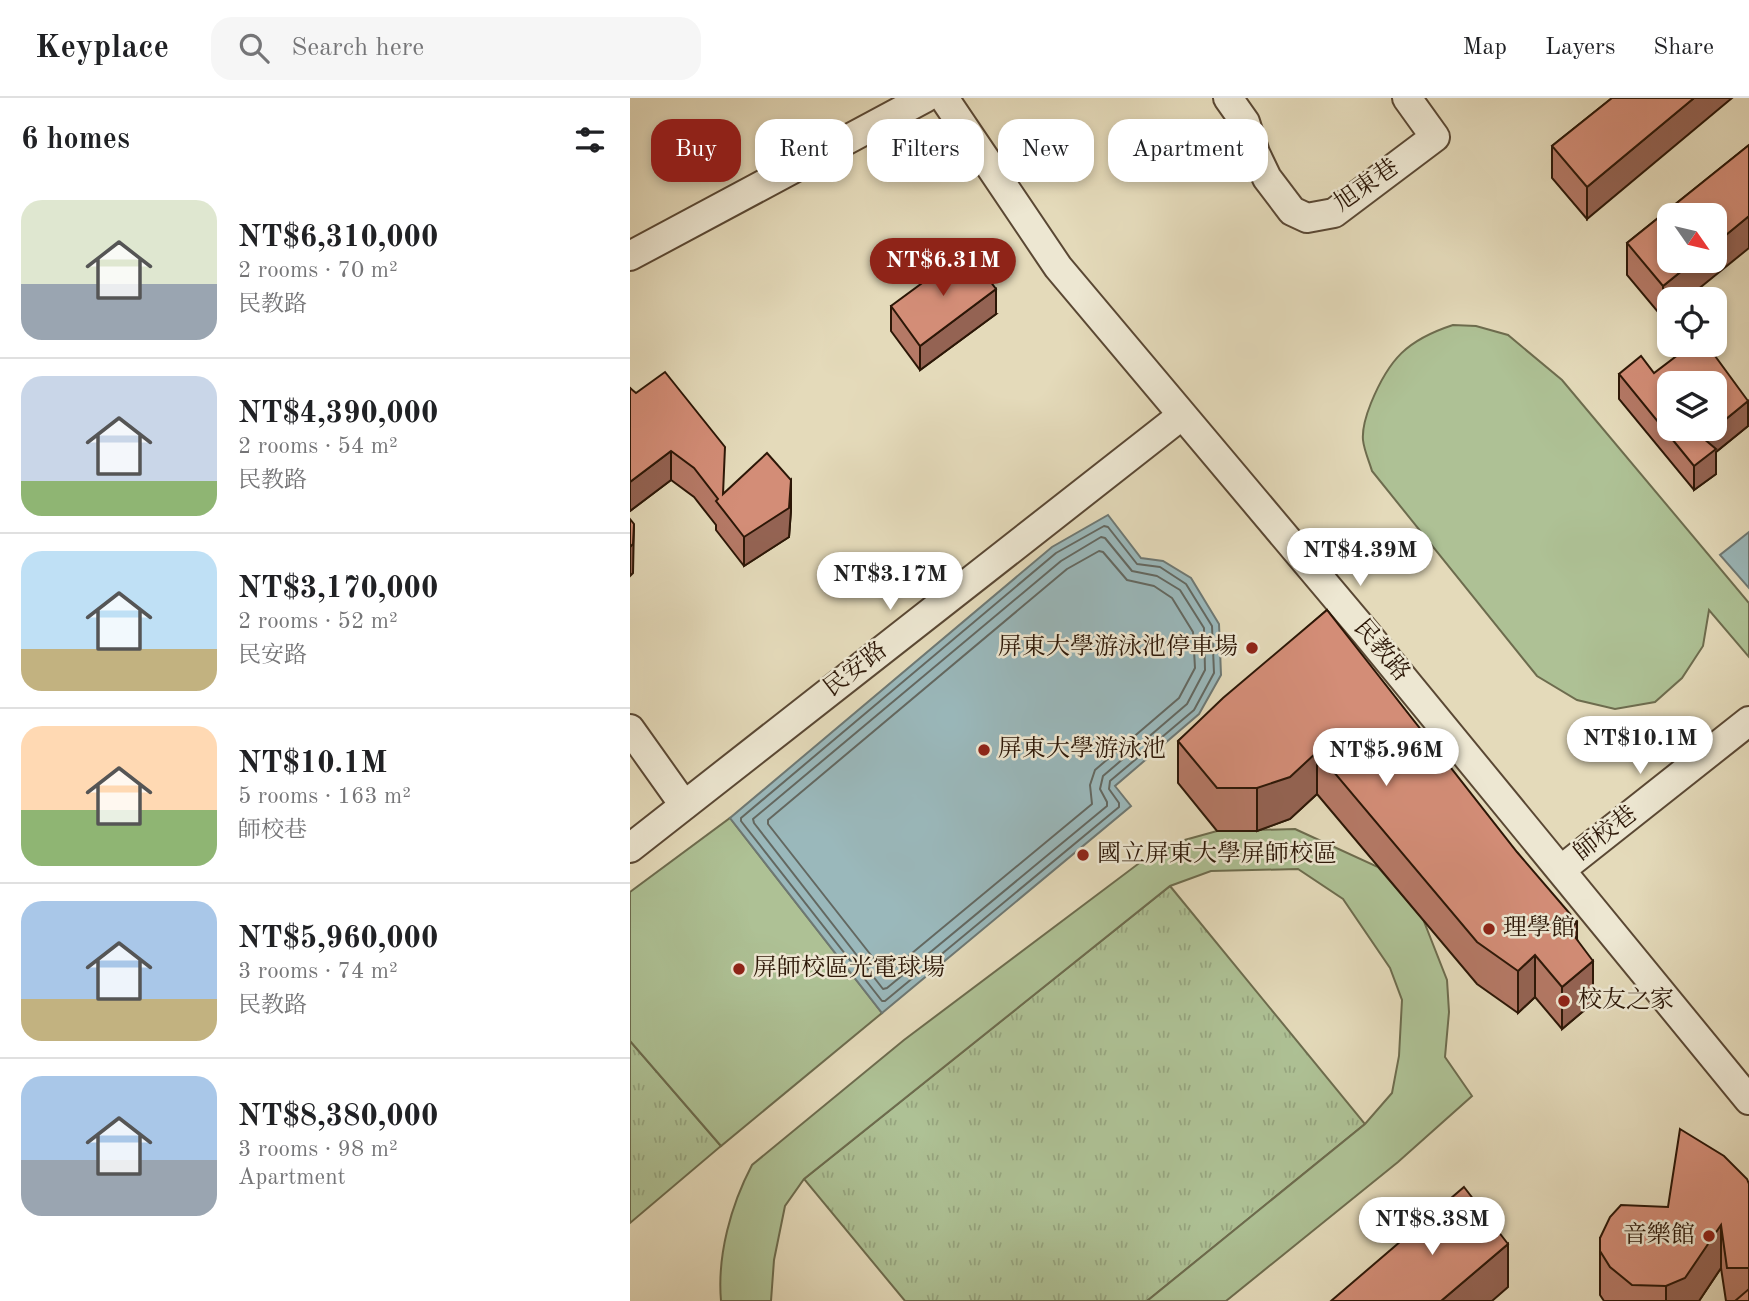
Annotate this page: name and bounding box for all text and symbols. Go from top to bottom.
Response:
search box [211,17,701,80]
icon: search [235,29,273,67]
text: Keyplace [35,32,169,65]
text: Search here [291,35,424,61]
text: Map [1463,36,1507,60]
text: Layers [1545,36,1615,60]
text: Share [1653,36,1714,60]
chip: Buy [651,119,741,182]
chip: Rent [755,119,853,182]
chip: Filters [867,119,984,182]
chip: New [998,119,1094,182]
chip: Apartment [1108,119,1268,182]
icon: filters [571,121,609,159]
text: 6 homes [21,125,130,155]
street label: 旭東巷 [1329,153,1403,216]
north arrow [1657,203,1727,273]
map controls [1657,203,1727,441]
text: NT$6,310,000 [238,223,438,253]
icon: home [77,228,161,312]
pin: NT$6.31M [871,238,1015,298]
text: NT$6.31M [886,249,1000,272]
text: 2 rooms · 70 m² [238,259,398,282]
button: locate [1657,287,1727,357]
text: 民教路 [238,293,307,316]
button: layers [1657,371,1727,441]
text: NT$4,390,000 [238,399,438,429]
icon: home [77,404,161,488]
text: 2 rooms · 54 m² [238,435,398,458]
text: 民教路 [238,469,307,492]
pin: NT$4.39M [1288,528,1432,588]
text: NT$4.39M [1303,539,1417,562]
pin: NT$3.17M [818,552,962,612]
text: NT$3.17M [833,563,947,586]
text: NT$3,170,000 [238,574,438,604]
icon: home [77,579,161,663]
text: 2 rooms · 52 m² [238,610,398,633]
street label: 民教路 [1349,614,1416,686]
place label: 屏東大學游泳池停車場 [998,633,1238,660]
street label: 民安路 [818,636,892,702]
marker: 屏東大學游泳池停車場 [1244,640,1260,656]
text: 民安路 [238,644,307,667]
pin: NT$10.1M [1568,716,1712,776]
text: NT$10.1M [1583,727,1697,750]
pin: NT$5.96M [1314,728,1458,788]
place label: 屏東大學游泳池 [998,735,1166,762]
text: NT$5.96M [1329,739,1443,762]
marker: 屏東大學游泳池 [976,742,992,758]
text: NT$10.1M [238,749,387,779]
icon: home [77,754,161,838]
text: 5 rooms · 163 m² [238,785,411,808]
street label: 師校巷 [1568,800,1642,866]
text: 師校巷 [238,819,307,842]
place label: 國立屏東大學屏師校區 [1097,840,1337,867]
marker: 國立屏東大學屏師校區 [1075,847,1091,863]
place label: 理學館 [1503,914,1575,941]
marker: 理學館 [1481,921,1497,937]
text: NT$5,960,000 [238,924,438,954]
icon: home [77,929,161,1013]
place label: 屏師校區光電球場 [753,954,945,981]
text: 3 rooms · 74 m² [238,960,398,983]
marker: 屏師校區光電球場 [731,961,747,977]
place label: 校友之家 [1578,986,1674,1013]
marker: 校友之家 [1556,993,1572,1009]
text: 民教路 [238,994,307,1017]
text: NT$8,380,000 [238,1102,438,1132]
icon: home [77,1104,161,1188]
text: 3 rooms · 98 m² [238,1138,398,1161]
text: Apartment [238,1166,346,1189]
pin: NT$8.38M [1360,1198,1504,1257]
text: NT$8.38M [1375,1208,1489,1231]
place label: 音樂館 [1623,1221,1695,1248]
marker: 音樂館 [1701,1228,1717,1244]

